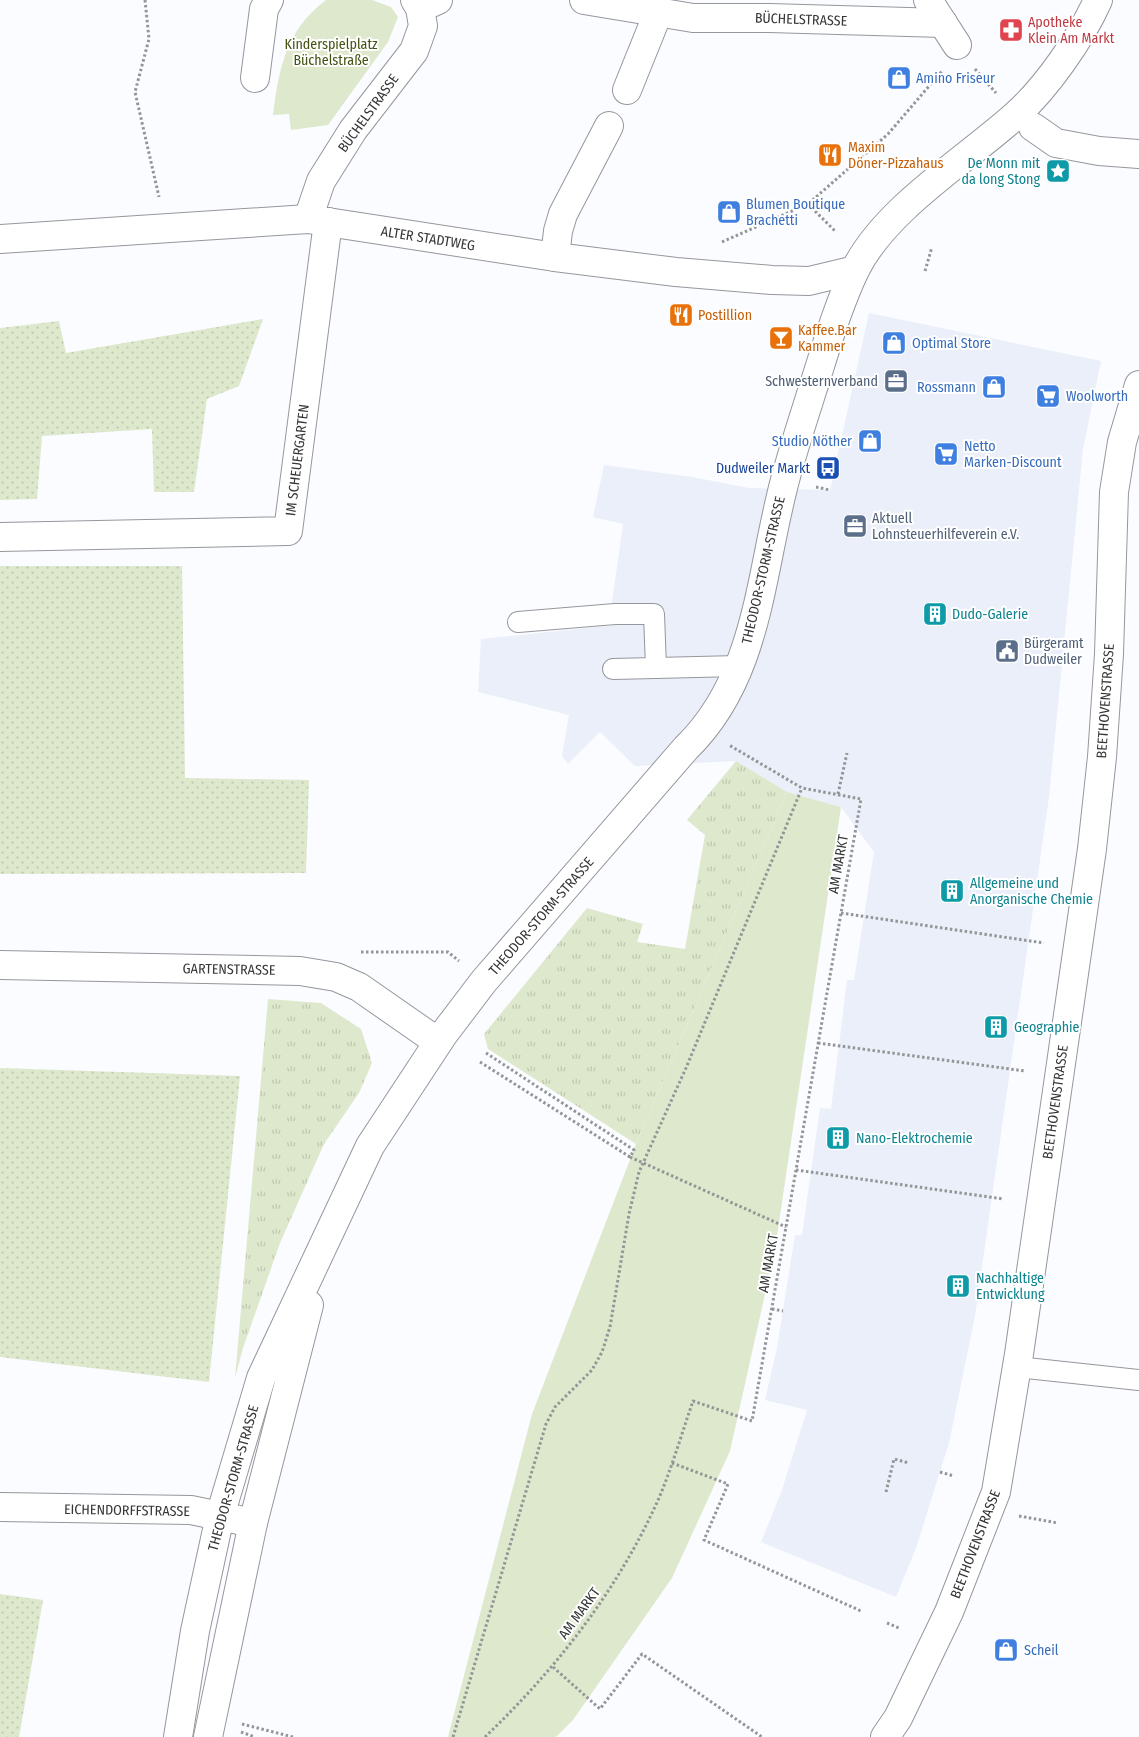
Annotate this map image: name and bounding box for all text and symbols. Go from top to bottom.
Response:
street label: BÜCHELSTRASSE [754,8,848,30]
place label: Apotheke Klein Am Markt [1028,14,1115,47]
pharmacy icon: Apotheke Klein Am Markt [998,17,1024,43]
park label: Kinderspielplatz Büchelstraße [284,36,378,69]
shop icon: Amino Friseur [886,65,912,91]
street label: BÜCHELSTRASSE [334,70,403,156]
place label: Amino Friseur [916,70,995,87]
place label: Maxim Döner-Pizzahaus [848,139,944,172]
restaurant icon: Maxim Döner-Pizzahaus [817,142,843,168]
place label: De Monn mit da long Stong [961,155,1040,188]
place icon: De Monn mit da long Stong [1045,158,1071,184]
place label: Blumen Boutique Brachetti [746,196,845,229]
shop icon: Blumen Boutique Brachetti [716,199,742,225]
street label: ALTER STADTWEG [380,223,476,254]
restaurant icon: Postillion [668,302,694,328]
place label: Postillion [698,307,752,324]
place label: Kaffee.Bar Kammer [798,322,857,355]
bar icon: Kaffee.Bar Kammer [768,325,794,351]
shop icon: Optimal Store [881,330,907,356]
place label: Optimal Store [912,335,991,352]
office icon: Schwesternverband [883,368,909,394]
place label: Schwesternverband [765,373,878,390]
shop icon: Rossmann [981,374,1007,400]
place label: Rossmann [917,379,976,396]
supermarket icon: Woolworth [1035,383,1061,409]
place label: Woolworth [1066,388,1128,405]
street label: IM SCHEUERGARTEN [282,403,313,517]
shop icon: Studio Nöther [857,428,883,454]
place label: Studio Nöther [772,433,852,450]
place label: Netto Marken-Discount [964,438,1062,471]
supermarket icon: Netto Marken-Discount [933,441,959,467]
bus stop icon: Dudweiler Markt [815,455,841,481]
place label: Dudweiler Markt [716,460,810,477]
street label: THEODOR-STORM-STRASSE [738,494,789,646]
place label: Aktuell Lohnsteuerhilfeverein e.V. [872,510,1019,543]
office icon: Aktuell Lohnsteuerhilfeverein e.V. [842,513,868,539]
building icon: Dudo-Galerie [922,601,948,627]
place label: Dudo-Galerie [952,606,1028,623]
place label: Bürgeramt Dudweiler [1024,635,1084,668]
public building icon: Bürgeramt Dudweiler [994,638,1020,664]
street label: BEETHOVENSTRASSE [1093,643,1118,759]
street label: AM MARKT [825,833,852,895]
street label: THEODOR-STORM-STRASSE [485,853,598,979]
place label: Allgemeine und Anorganische Chemie [970,875,1093,908]
building icon: Allgemeine und Anorganische Chemie [939,878,965,904]
street label: GARTENSTRASSE [183,960,276,979]
building icon: Geographie [983,1014,1009,1040]
place label: Geographie [1014,1019,1080,1036]
street label: BEETHOVENSTRASSE [1039,1043,1072,1160]
building icon: Nano-Elektrochemie [825,1125,851,1151]
place label: Nano-Elektrochemie [856,1130,973,1147]
street label: AM MARKT [755,1232,782,1294]
place label: Nachhaltige Entwicklung [976,1270,1045,1303]
building icon: Nachhaltige Entwicklung [945,1273,971,1299]
street label: THEODOR-STORM-STRASSE [204,1403,263,1553]
street label: BEETHOVENSTRASSE [947,1487,1004,1601]
street label: EICHENDORFFSTRASSE [64,1501,190,1520]
street label: AM MARKT [555,1584,604,1642]
shop icon: Scheil [993,1637,1019,1663]
place label: Scheil [1024,1642,1059,1659]

